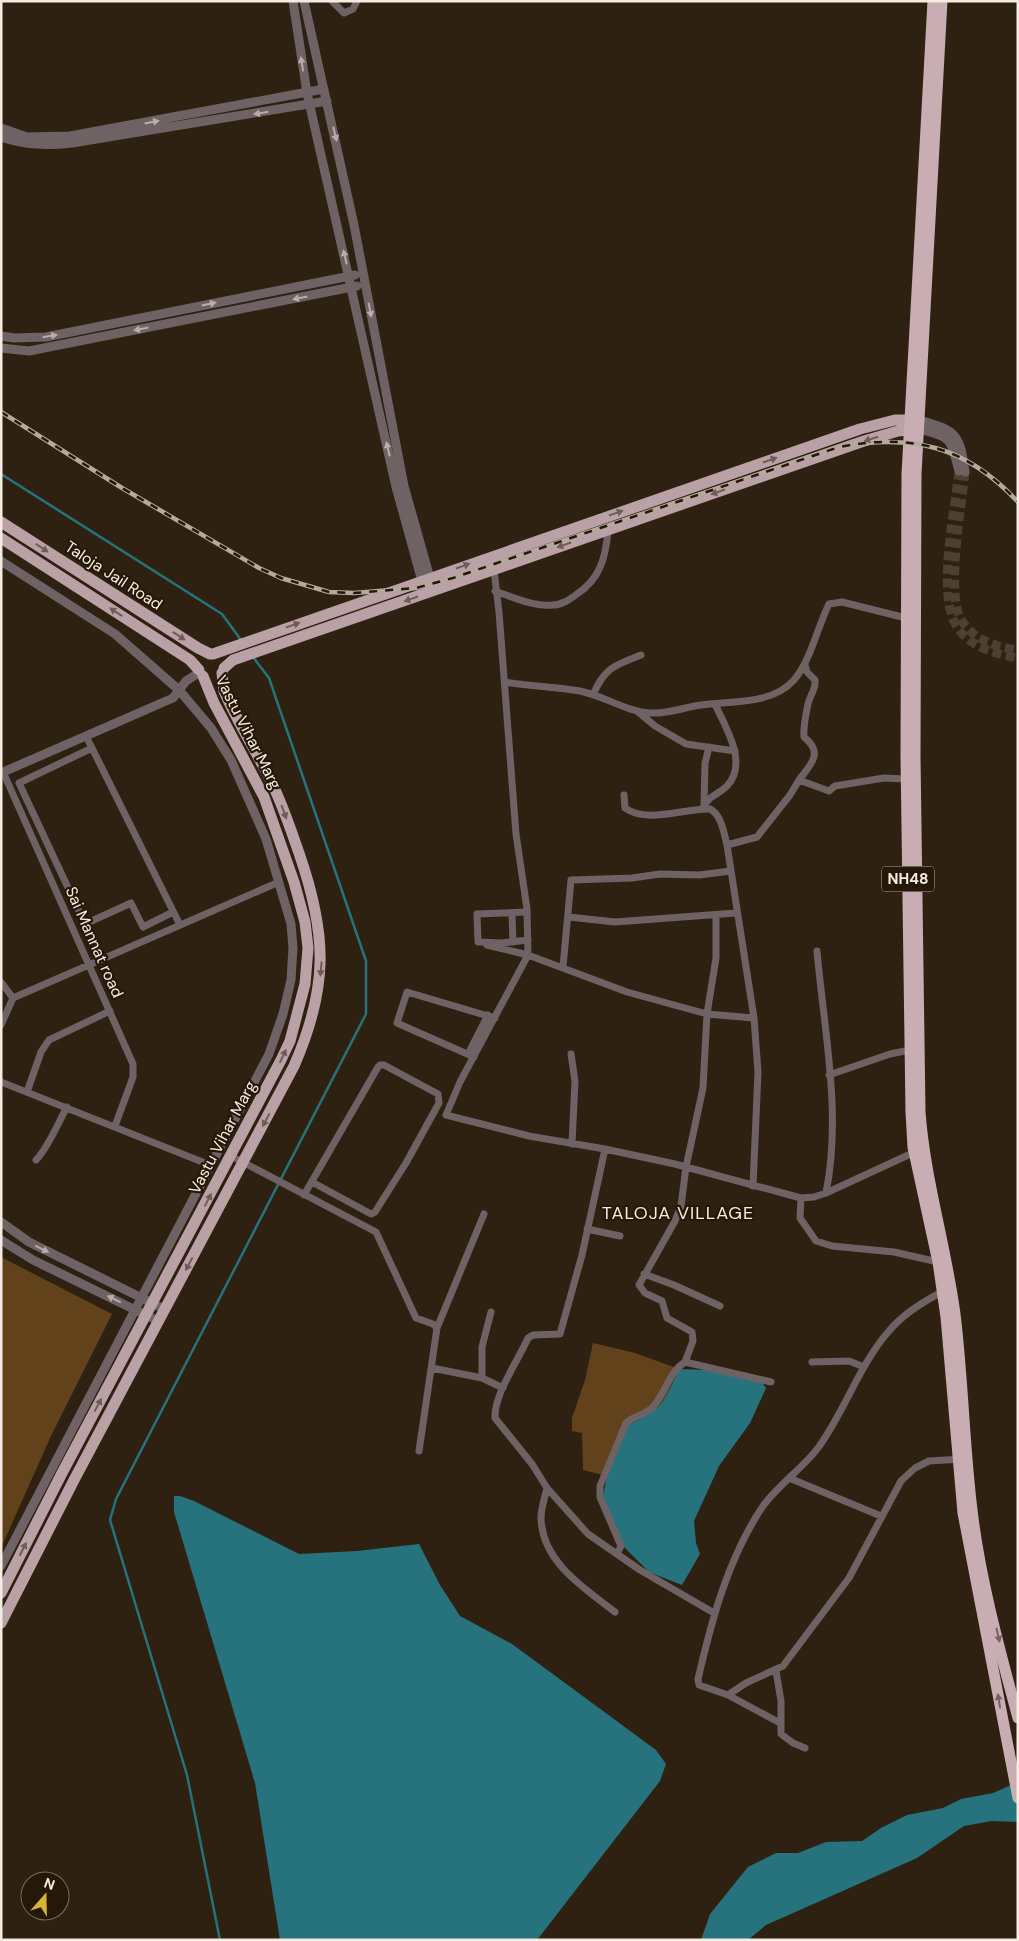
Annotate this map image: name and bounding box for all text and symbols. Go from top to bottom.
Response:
one-way arrow [298,55,306,71]
one-way arrow [253,109,269,117]
one-way arrow [145,117,161,125]
one-way arrow [331,127,339,142]
one-way arrow [341,249,349,264]
one-way arrow [293,294,308,302]
one-way arrow [201,300,217,308]
one-way arrow [366,303,374,318]
one-way arrow [133,325,148,333]
one-way arrow [42,332,58,340]
one-way arrow [864,436,879,444]
one-way arrow [384,441,392,457]
one-way arrow [762,456,777,463]
one-way arrow [710,489,725,496]
one-way arrow [609,509,624,517]
street label: Taloja Jail Road [61,536,166,615]
one-way arrow [556,542,571,550]
one-way arrow [36,543,49,553]
one-way arrow [455,562,470,570]
one-way arrow [403,596,418,603]
one-way arrow [110,607,123,617]
one-way arrow [285,621,300,628]
one-way arrow [172,631,185,641]
street label: Vastu Vihar Marg [211,672,286,793]
one-way arrow [280,805,288,820]
road number: NH48 [882,866,934,892]
street label: Sai Mannat road [61,883,128,1001]
one-way arrow [317,961,325,977]
one-way arrow [280,1049,288,1063]
street label: Vastu Vihar Marg [184,1077,261,1198]
one-way arrow [261,1114,270,1127]
one-way arrow [203,1193,212,1206]
district label: TALOJA VILLAGE [602,1201,754,1225]
one-way arrow [35,1245,49,1253]
one-way arrow [185,1256,193,1271]
one-way arrow [107,1295,121,1303]
one-way arrow [94,1398,102,1412]
one-way arrow [19,1542,27,1556]
one-way arrow [994,1628,1002,1643]
one-way arrow [995,1693,1003,1709]
north arrow [20,1871,70,1921]
text: N [42,1874,57,1894]

